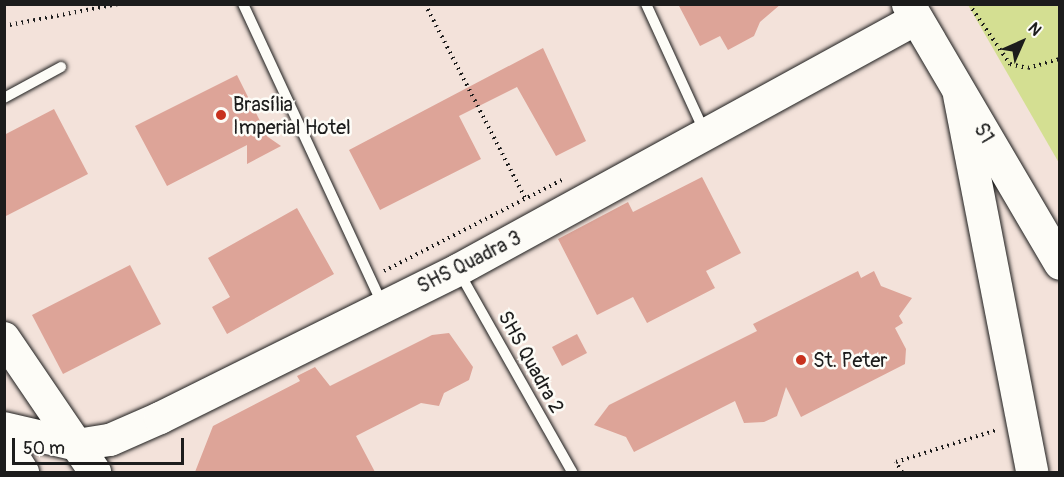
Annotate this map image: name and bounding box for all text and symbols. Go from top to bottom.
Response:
north arrow [992,12,1052,72]
text: N [1024,18,1046,40]
place label: Brasília Imperial Hotel [233,92,351,139]
marker: Brasília Imperial Hotel [214,108,228,122]
street label: S1 [969,119,999,147]
street label: SHS Quadra 3 [413,226,525,298]
street label: SHS Quadra 2 [493,306,569,418]
place label: St. Peter [813,348,887,372]
marker: St. Peter [794,353,808,367]
scale bar [15,426,188,464]
text: 50 m [23,437,65,460]

